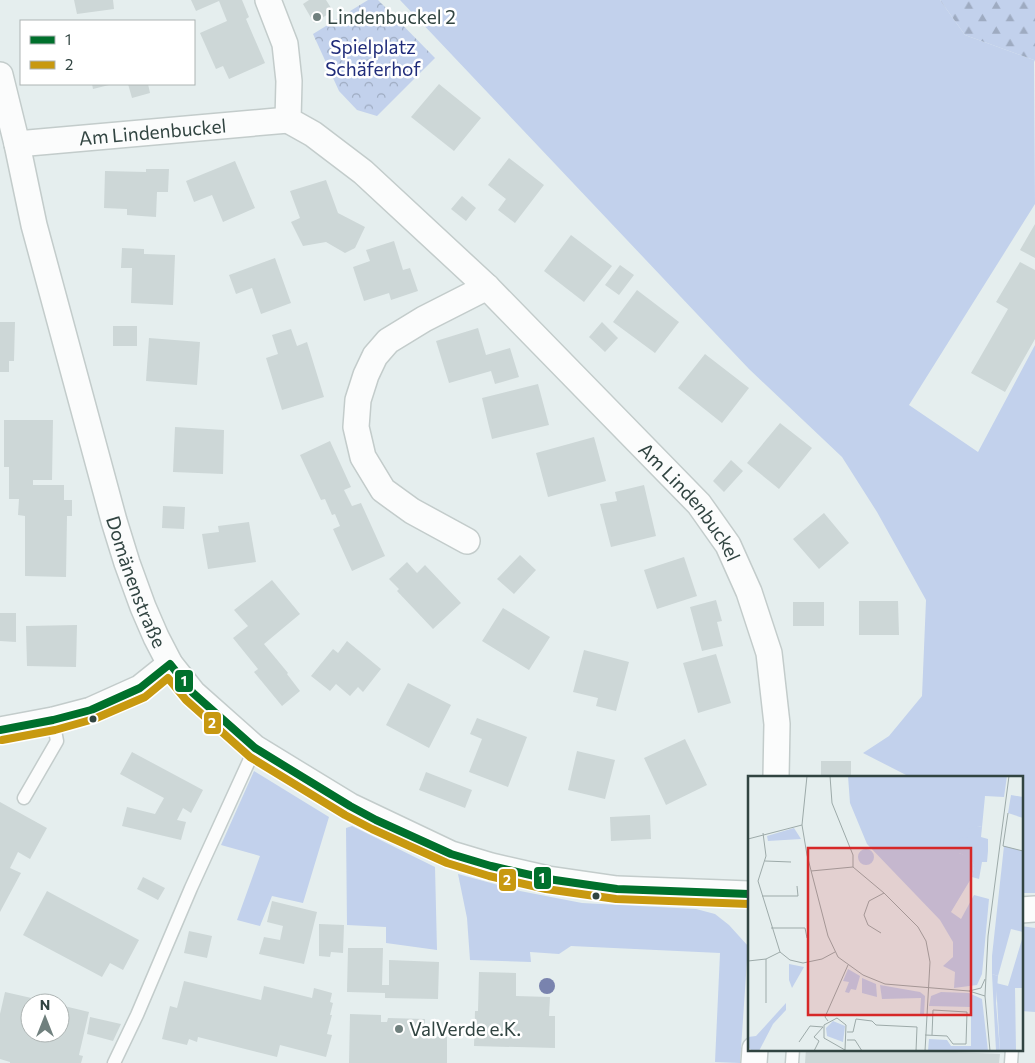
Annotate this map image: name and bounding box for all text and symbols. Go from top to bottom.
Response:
place label: Lindenbuckel 2 [327,5,456,28]
marker: Lindenbuckel 2 [311,11,323,23]
legend [20,20,195,85]
text: 1 [65,30,71,48]
park label: Spielplatz Schäferhof [325,35,421,80]
text: 2 [65,55,73,73]
street label: Am Lindenbuckel [78,114,227,149]
street label: Am Lindenbuckel [634,437,746,564]
street label: Domänenstraße [102,513,171,651]
line badge: 1 [174,669,194,693]
text: 1 [181,672,187,689]
line badge: 2 [203,711,222,735]
unlabelled marker [88,714,98,724]
text: 2 [208,714,216,731]
inset map [748,776,1022,1050]
line badge: 1 [533,866,552,890]
line badge: 2 [498,868,517,892]
text: 1 [539,869,545,886]
text: 2 [503,871,511,888]
unlabelled marker [591,891,601,901]
north arrow [20,993,70,1043]
text: N [40,996,50,1013]
place label: ValVerde e.K. [409,1017,521,1040]
marker: ValVerde e.K. [393,1023,405,1035]

